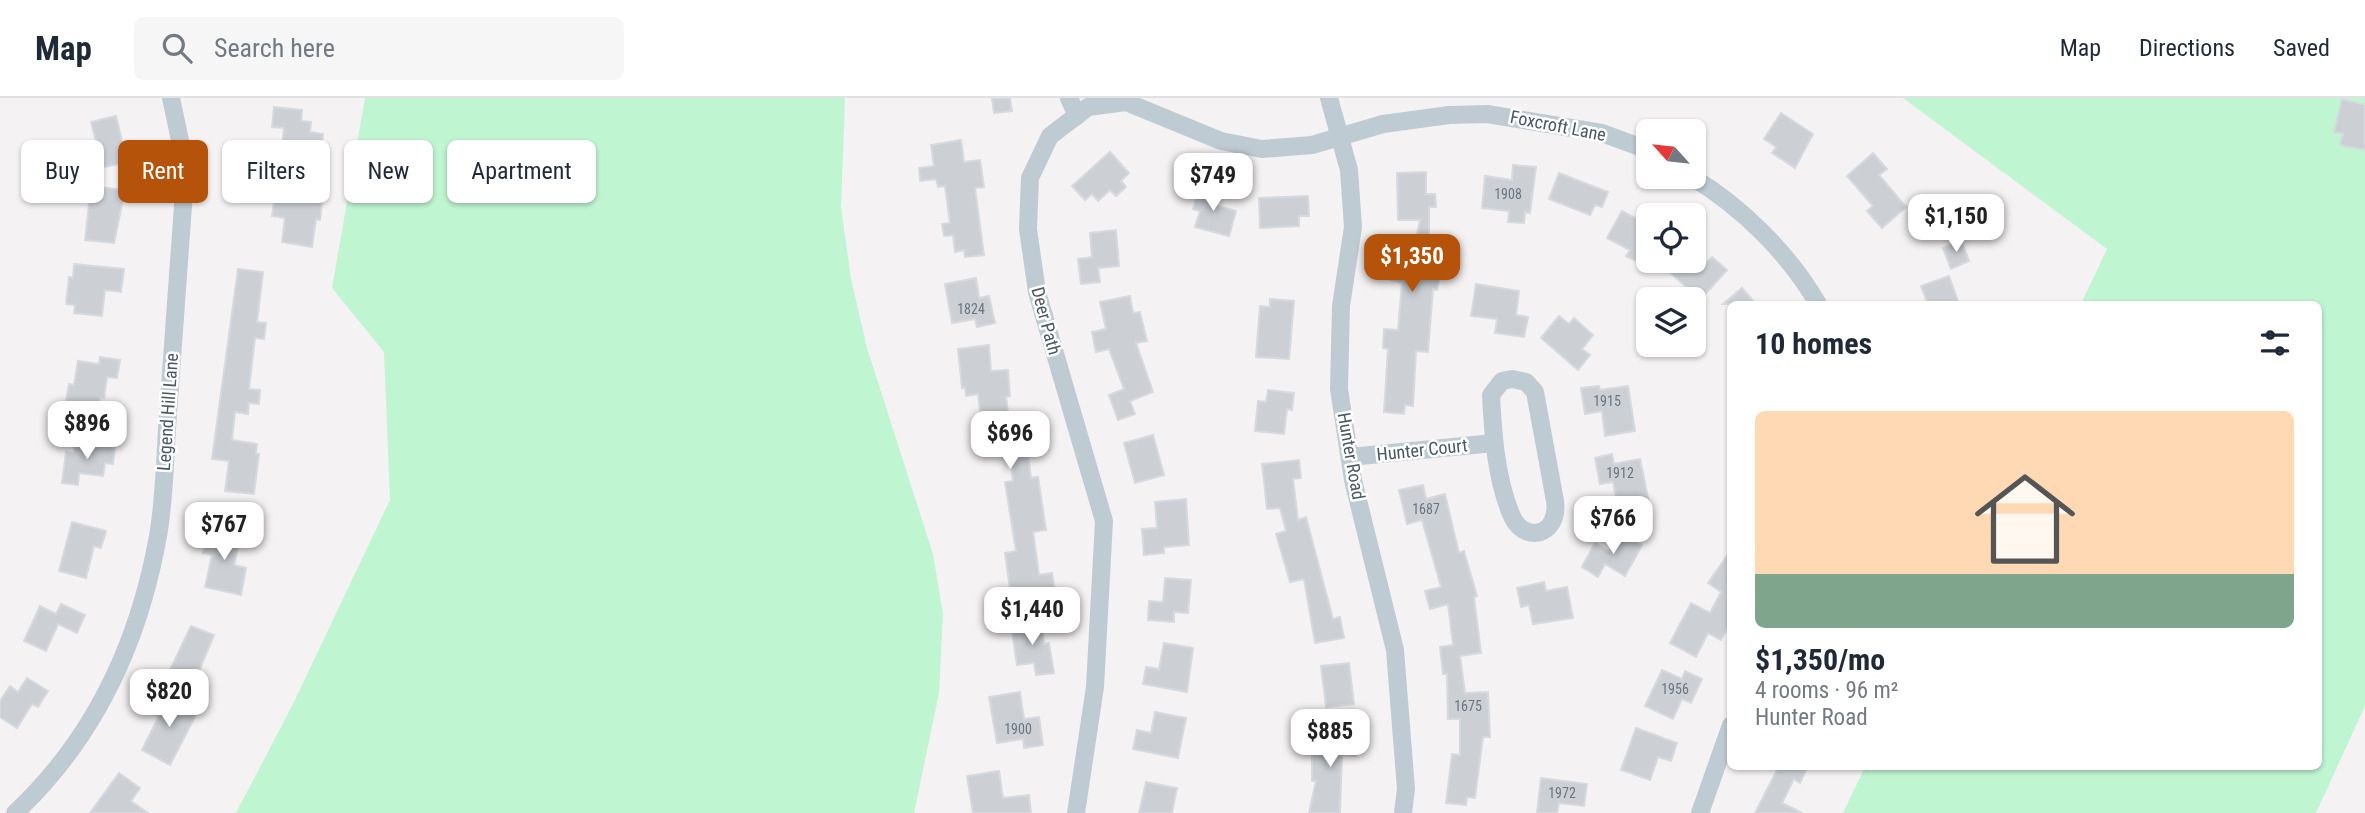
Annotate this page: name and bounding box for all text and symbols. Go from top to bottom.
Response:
search box [134,17,624,80]
text: Map [35,29,92,68]
icon: search [158,29,196,67]
text: Search here [214,33,335,63]
text: Map [2060,34,2101,62]
text: Directions [2139,34,2235,62]
text: Saved [2273,34,2330,62]
street label: Foxcroft Lane [1508,106,1608,145]
north arrow [1636,119,1706,189]
map controls [1636,119,1706,357]
chip: Buy [21,140,104,203]
chip: Rent [118,140,208,203]
chip: Filters [222,140,330,203]
chip: New [344,140,433,203]
chip: Apartment [447,140,596,203]
pin: $749 [1172,153,1254,213]
text: $749 [1190,162,1236,189]
house number: 1908 [1494,186,1522,202]
pin: $1,150 [1899,194,2013,254]
button: locate [1636,203,1706,273]
text: $1,150 [1924,203,1988,230]
pin: $1,350 [1355,234,1469,294]
text: $1,350 [1380,243,1444,270]
street label: Deer Path [1027,285,1066,357]
button: layers [1636,287,1706,357]
house number: 1824 [957,301,985,317]
icon: filters [2256,324,2294,362]
text: 10 homes [1755,326,1872,361]
street label: Legend Hill Lane [153,352,182,472]
house number: 1915 [1593,393,1621,409]
pin: $896 [46,402,128,461]
text: $896 [64,410,110,437]
street label: Hunter Road [1334,411,1369,501]
pin: $696 [969,412,1051,471]
text: $696 [987,420,1033,447]
street label: Hunter Court [1376,434,1468,465]
icon: home [1962,456,2088,582]
house number: 1912 [1606,465,1634,481]
pin: $766 [1572,496,1654,556]
house number: 1687 [1412,501,1440,517]
pin: $767 [183,503,265,562]
text: $766 [1590,505,1636,532]
text: $767 [201,511,247,538]
pin: $1,440 [975,588,1089,647]
text: $1,440 [1000,596,1064,623]
text: $1,350/mo [1755,642,1885,677]
pin: $820 [128,670,210,729]
text: 4 rooms · 96 m² [1755,677,1898,704]
text: $820 [146,678,192,705]
house number: 1956 [1661,681,1689,697]
house number: 1675 [1454,698,1482,714]
text: Hunter Road [1755,704,1868,731]
pin: $885 [1289,710,1371,769]
text: $885 [1307,718,1353,745]
house number: 1900 [1004,721,1032,737]
house number: 1972 [1548,785,1576,801]

